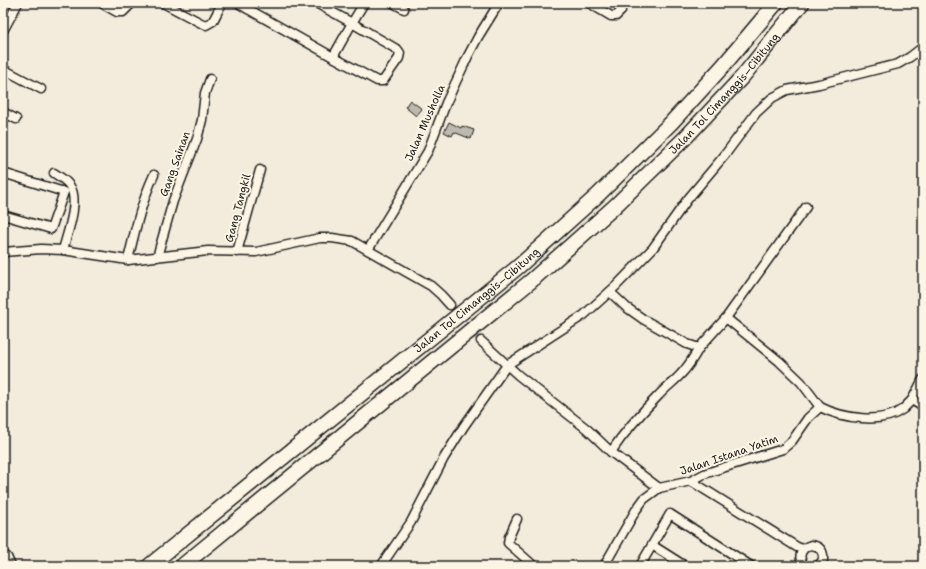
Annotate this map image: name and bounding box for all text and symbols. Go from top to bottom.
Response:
street label: Jalan Tol Cimanggis–Cibitung [665,29,783,157]
street label: Jalan Musholla [401,82,449,164]
street label: Gang Sainan [156,129,194,199]
street label: Gang Tangkil [222,171,255,244]
street label: Jalan Tol Cimanggis–Cibitung [411,244,543,356]
street label: Jalan Istana Yatim [678,431,780,479]

